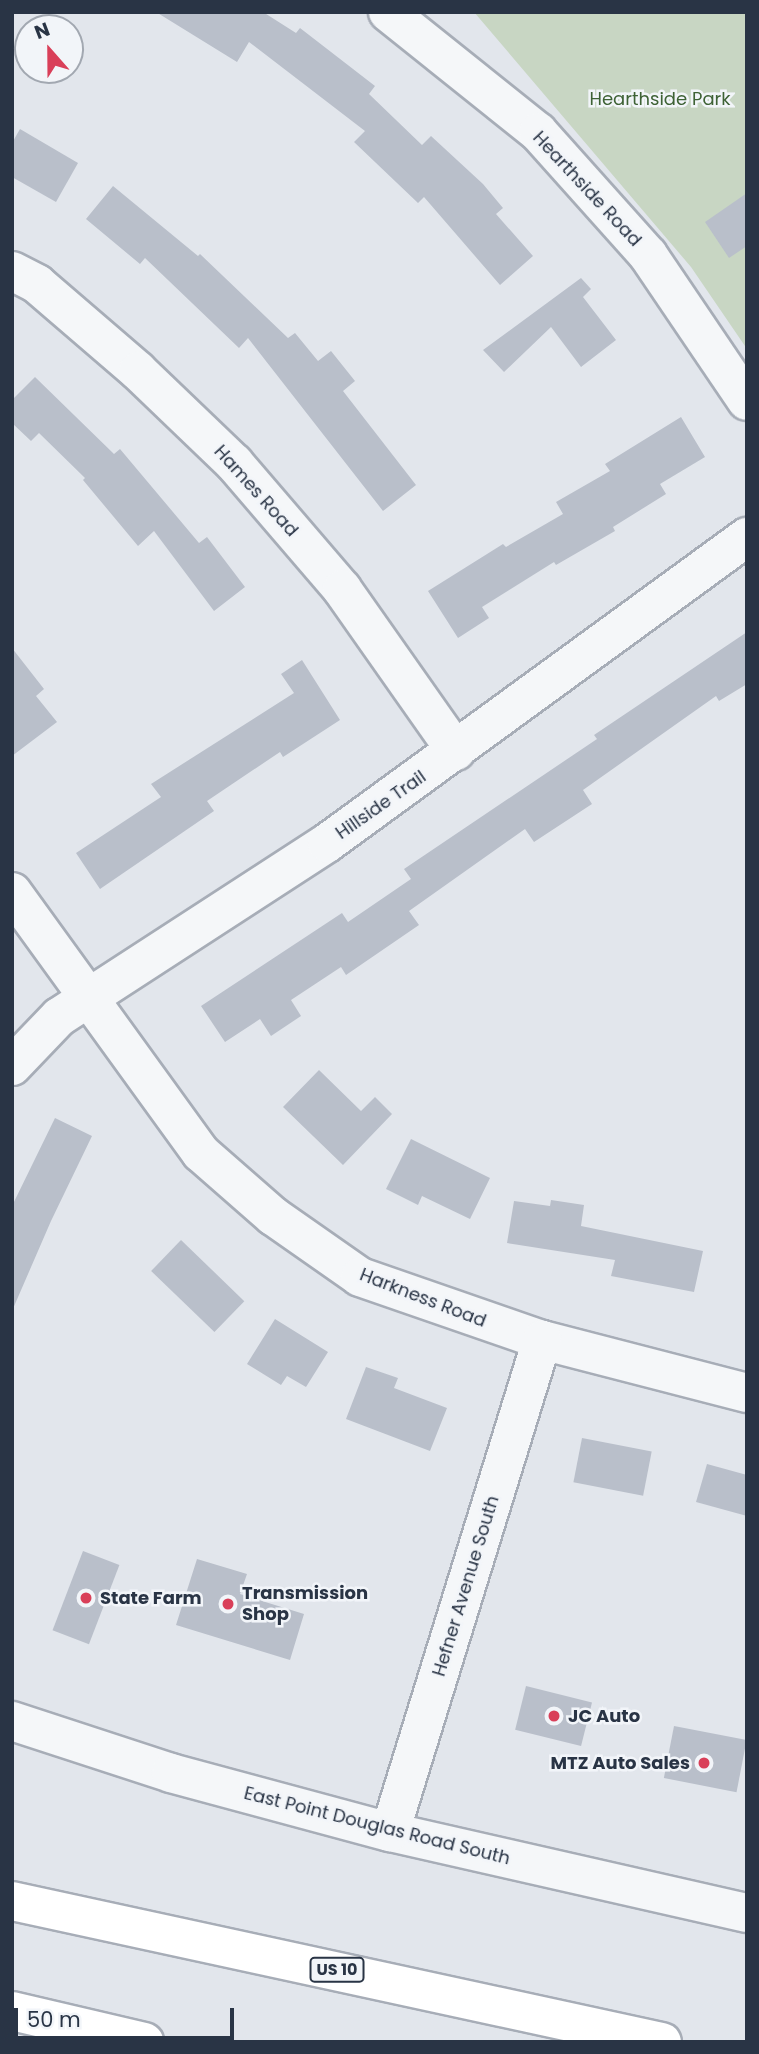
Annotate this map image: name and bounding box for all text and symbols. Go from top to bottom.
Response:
north arrow [14,14,84,84]
text: N [30,16,54,46]
park label: Hearthside Park [589,88,731,110]
street label: Hearthside Road [528,127,646,251]
street label: Hames Road [209,441,303,541]
street label: Hillside Trail [332,766,430,844]
street label: Harkness Road [357,1264,489,1332]
street label: Hefner Avenue South [428,1493,504,1679]
place label: Transmission Shop [242,1583,368,1626]
place label: State Farm [100,1587,202,1609]
marker: State Farm [78,1590,94,1606]
marker: Transmission Shop [220,1596,236,1612]
place label: JC Auto [568,1705,640,1727]
marker: JC Auto [546,1708,562,1724]
place label: MTZ Auto Sales [551,1752,690,1774]
marker: MTZ Auto Sales [696,1755,712,1771]
street label: East Point Douglas Road South [242,1782,512,1870]
road number: US 10 [309,1958,365,1982]
scale bar [18,1994,238,2038]
text: 50 m [27,2005,81,2034]

